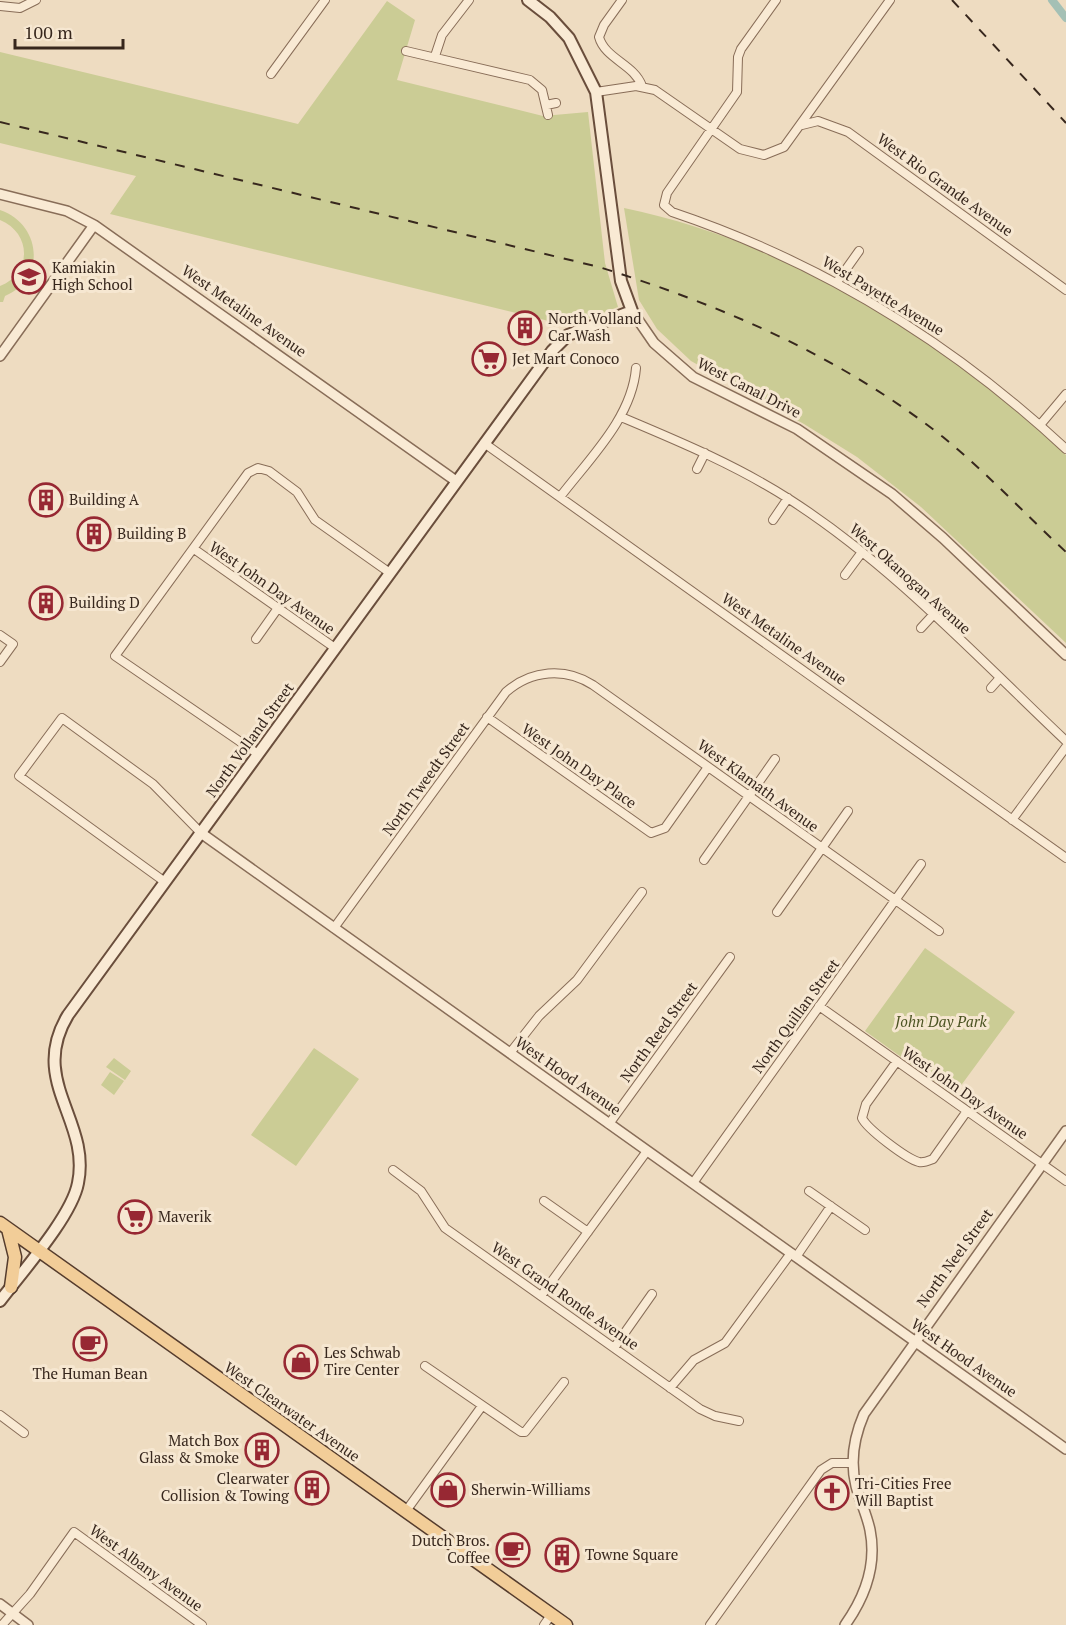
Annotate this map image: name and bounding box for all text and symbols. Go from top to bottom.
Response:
scale bar [15,12,123,50]
text: 100 m [24,20,73,44]
street label: West Rio Grande Avenue [874,128,1017,240]
street label: West Payette Avenue [819,251,948,339]
place label: Kamiakin High School [52,257,133,294]
school or university icon: Kamiakin High School [11,259,47,295]
street label: West Metaline Avenue [178,260,311,361]
place label: North Volland Car Wash [548,308,642,345]
building icon: North Volland Car Wash [507,310,543,346]
supermarket icon: Jet Mart Conoco [471,341,507,377]
place label: Jet Mart Conoco [512,348,619,368]
street label: West Canal Drive [694,352,805,422]
building icon: Building A [28,482,64,518]
place label: Building A [69,489,140,509]
building icon: Building B [76,516,112,552]
street label: West Okanogan Avenue [846,518,976,638]
place label: Building B [117,523,186,543]
street label: West John Day Avenue [206,536,339,638]
building icon: Building D [28,585,64,621]
street label: West Metaline Avenue [718,588,851,689]
place label: Building D [69,592,140,612]
street label: North Volland Street [201,678,298,801]
street label: North Tweedt Street [377,717,473,839]
street label: West John Day Place [518,718,641,812]
street label: West Klamath Avenue [694,734,823,836]
street label: North Quillan Street [747,954,844,1076]
street label: North Reed Street [615,977,702,1086]
park label: John Day Park [894,1011,987,1031]
street label: West Hood Avenue [512,1031,625,1119]
street label: West John Day Avenue [899,1041,1032,1143]
supermarket icon: Maverik [117,1199,153,1235]
street label: North Neel Street [912,1204,997,1311]
place label: Maverik [158,1206,212,1226]
street label: West Grand Ronde Avenue [488,1237,643,1354]
street label: West Hood Avenue [908,1313,1021,1401]
cafe icon: The Human Bean [72,1326,108,1362]
place label: Les Schwab Tire Center [324,1342,400,1379]
shop icon: Les Schwab Tire Center [283,1344,319,1380]
street label: West Clearwater Avenue [221,1357,364,1466]
place label: The Human Bean [32,1363,148,1383]
place label: Match Box Glass & Smoke [139,1430,239,1467]
building icon: Match Box Glass & Smoke [244,1432,280,1468]
place label: Clearwater Collision & Towing [161,1468,290,1505]
building icon: Clearwater Collision & Towing [294,1470,330,1506]
shop icon: Sherwin-Williams [430,1472,466,1508]
place label: Tri-Cities Free Will Baptist [855,1473,951,1510]
church icon: Tri-Cities Free Will Baptist [814,1475,850,1511]
place label: Sherwin-Williams [471,1479,590,1499]
street label: West Albany Avenue [86,1519,207,1615]
place label: Dutch Bros. Coffee [412,1530,490,1567]
cafe icon: Dutch Bros. Coffee [495,1532,531,1568]
building icon: Towne Square [544,1537,580,1573]
place label: Towne Square [585,1544,678,1564]

